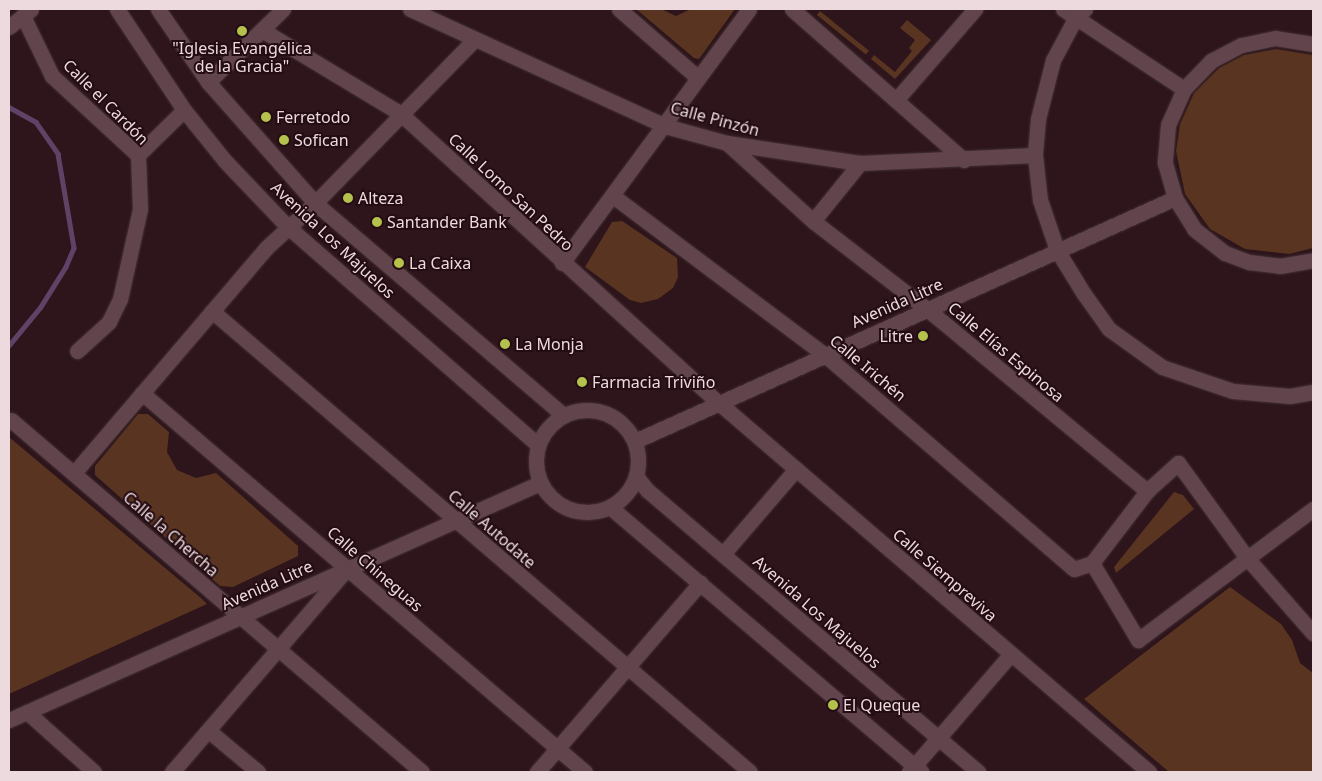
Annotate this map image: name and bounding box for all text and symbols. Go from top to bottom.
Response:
marker: "Iglesia Evangélica de la Gracia" [236,25,248,37]
place label: "Iglesia Evangélica de la Gracia" [172,38,312,76]
street label: Calle el Cardón [59,55,153,149]
street label: Calle Pinzón [668,98,762,140]
place label: Ferretodo [276,107,350,127]
marker: Ferretodo [260,111,272,123]
street label: Calle Lomo San Pedro [445,129,577,255]
place label: Sofican [294,130,349,150]
marker: Sofican [278,134,290,146]
street label: Avenida Los Majuelos [267,178,399,302]
place label: Alteza [358,188,403,208]
marker: Alteza [342,192,354,204]
place label: Santander Bank [387,212,507,232]
marker: Santander Bank [371,216,383,228]
place label: La Caixa [409,253,471,273]
marker: La Caixa [393,257,405,269]
street label: Avenida Litre [848,274,946,332]
street label: Calle Elías Espinosa [944,298,1068,406]
place label: Litre [879,326,913,346]
marker: Litre [917,330,929,342]
street label: Calle Irichén [826,331,910,405]
place label: La Monja [515,334,584,354]
marker: La Monja [499,338,511,350]
place label: Farmacia Triviño [592,372,715,392]
marker: Farmacia Triviño [576,376,588,388]
street label: Calle Autodate [444,486,540,572]
street label: Calle la Chercha [120,488,222,580]
street label: Calle Chineguas [323,522,427,616]
street label: Calle Siempreviva [889,525,1001,625]
street label: Avenida Los Majuelos [749,552,885,672]
street label: Avenida Litre [218,556,316,614]
place label: El Queque [843,695,920,715]
marker: El Queque [827,699,839,711]

